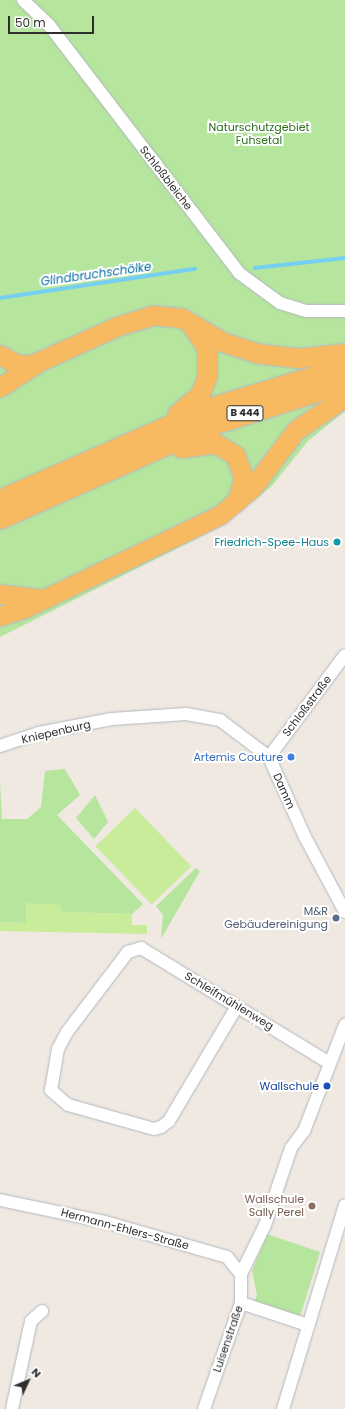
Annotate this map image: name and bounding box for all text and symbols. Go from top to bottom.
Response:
scale bar [10,8,96,34]
text: 50 m [15,14,46,31]
park label: Naturschutzgebiet Fuhsetal [208,121,310,147]
street label: Schloßbleiche [137,143,195,213]
water label: Glindbruchschölke [40,259,152,289]
road number: B 444 [226,405,264,421]
place label: Friedrich-Spee-Haus [214,535,329,549]
marker: Friedrich-Spee-Haus [332,537,342,547]
street label: Schloßstraße [280,673,334,739]
street label: Kniepenburg [20,718,92,746]
place label: Artemis Couture [193,750,283,764]
marker: Artemis Couture [286,752,296,762]
street label: Damm [270,771,298,811]
place label: M&R Gebäudereinigung [224,905,328,931]
marker: M&R Gebäudereinigung [331,913,341,923]
street label: Schleifmühlenweg [182,969,276,1033]
place label: Wallschule [259,1079,319,1093]
marker: Wallschule [322,1081,332,1091]
place label: Wallschule Sally Perel [244,1193,304,1219]
marker: Wallschule Sally Perel [307,1201,317,1211]
street label: Hermann-Ehlers-Straße [60,1206,190,1252]
street label: Luisenstraße [210,1304,246,1374]
north arrow [8,1361,48,1401]
text: N [28,1364,45,1381]

